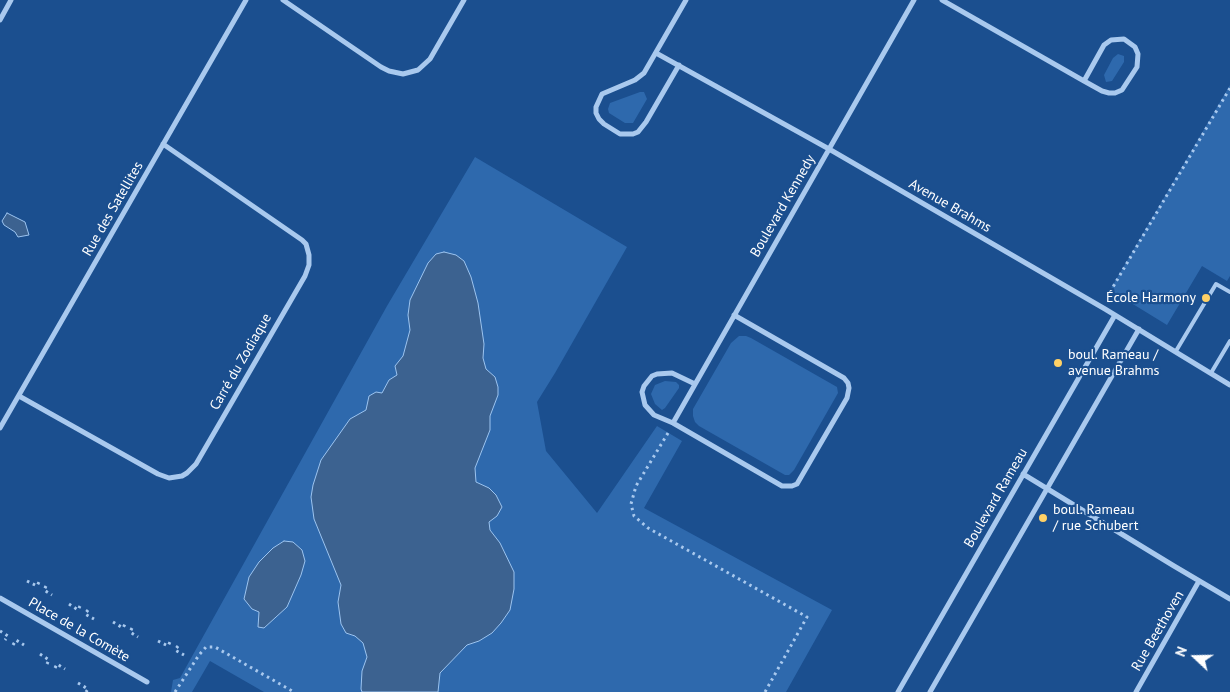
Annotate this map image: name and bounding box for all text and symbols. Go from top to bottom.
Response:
street label: Boulevard Kennedy [747,152,819,260]
street label: Rue des Satellites [79,159,147,259]
street label: Avenue Brahms [906,176,994,236]
place label: École Harmony [1106,290,1196,306]
marker: École Harmony [1200,292,1212,304]
street label: Carré du Zodiaque [207,311,275,413]
place label: boul. Rameau / avenue Brahms [1068,347,1160,380]
marker: boul. Rameau / avenue Brahms [1052,357,1064,369]
street label: Boulevard Rameau [961,445,1031,551]
place label: boul. Rameau / rue Schubert [1053,502,1138,534]
marker: boul. Rameau / rue Schubert [1037,512,1049,524]
street label: Rue Beethoven [1128,588,1188,674]
street label: Place de la Comète [25,594,133,666]
north arrow [1170,632,1220,682]
text: N [1171,644,1191,659]

